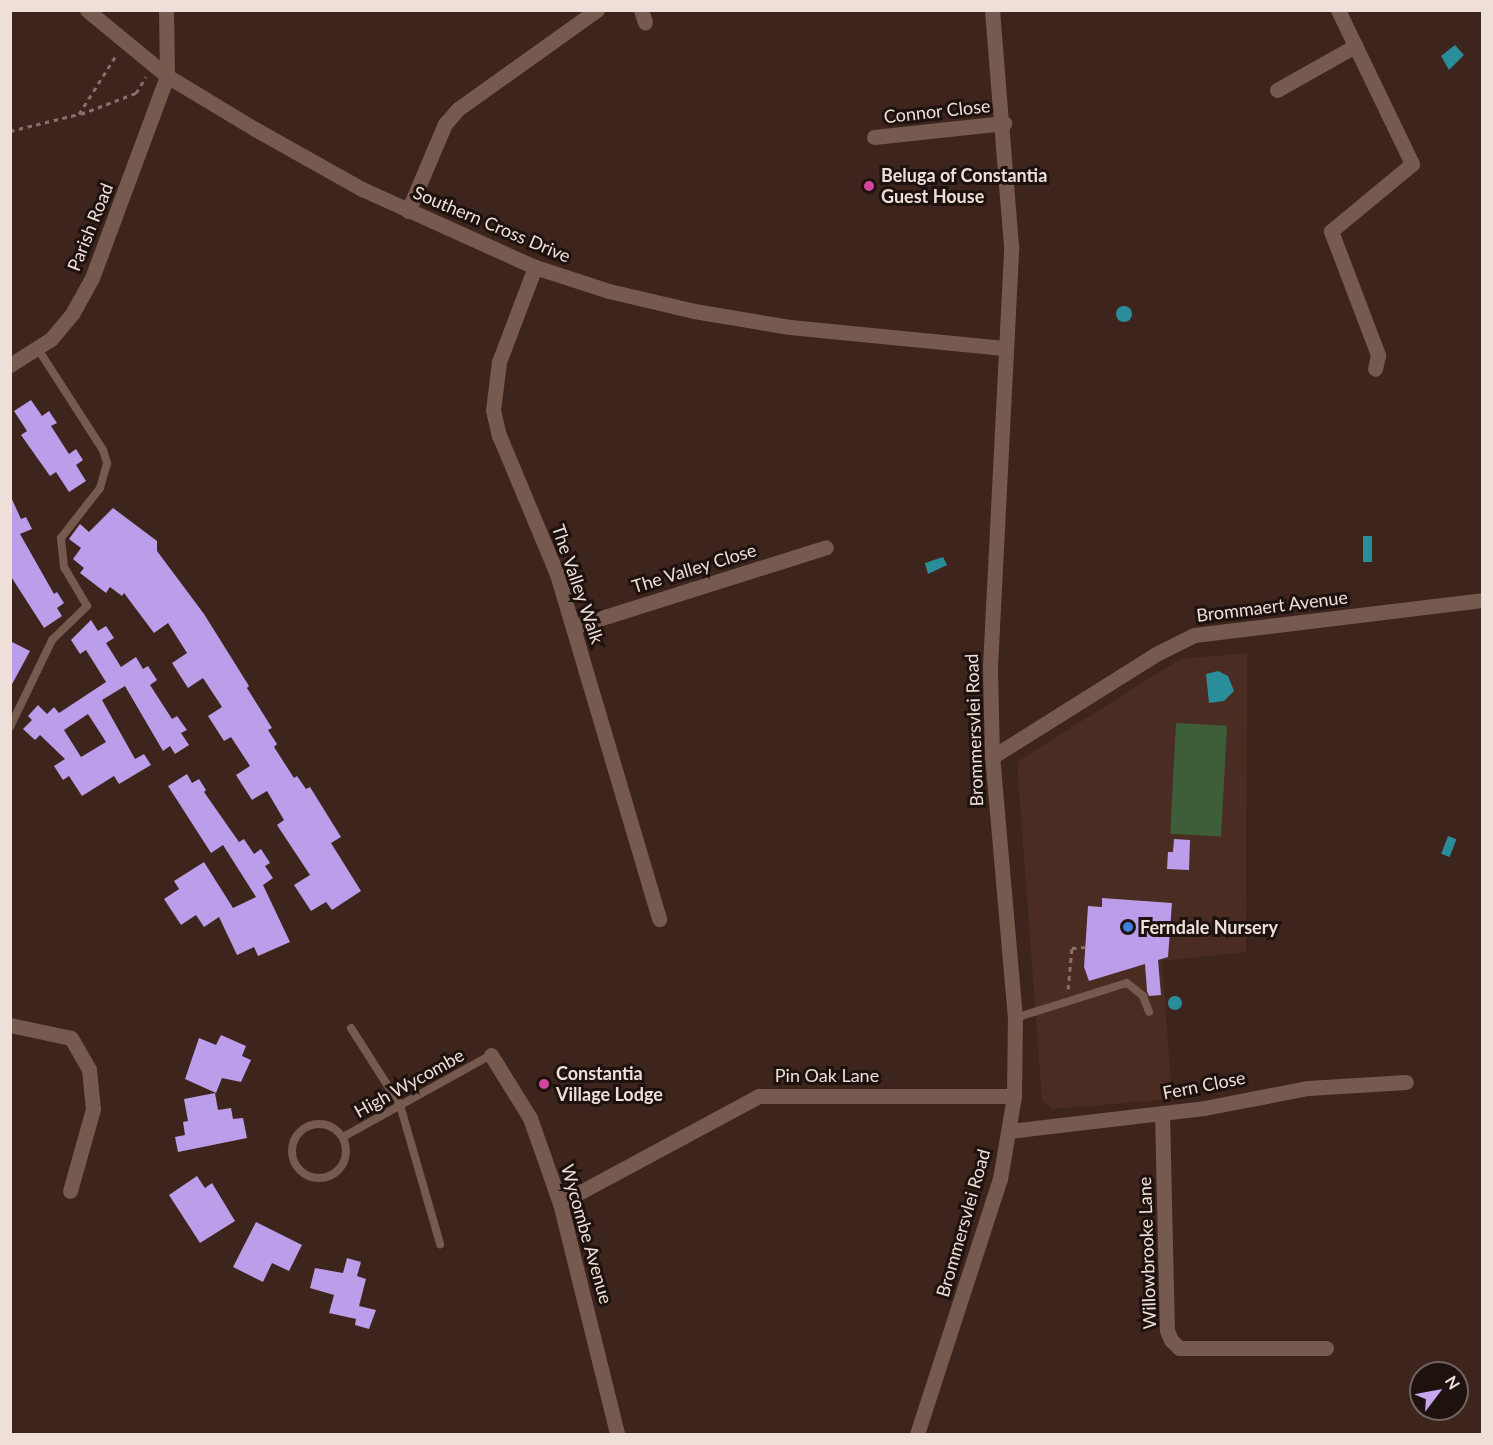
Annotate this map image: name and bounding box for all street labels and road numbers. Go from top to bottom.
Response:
street label: Connor Close [883,95,991,127]
street label: Parish Road [63,180,117,274]
street label: Southern Cross Drive [410,181,574,267]
street label: The Valley Walk [547,521,609,647]
street label: The Valley Close [629,539,759,597]
street label: Brommaert Avenue [1195,586,1349,626]
street label: Brommersvlei Road [961,653,987,807]
street label: High Wycombe [350,1044,468,1122]
street label: Pin Oak Lane [775,1064,879,1086]
street label: Fern Close [1161,1066,1247,1104]
street label: Brommersvlei Road [932,1146,994,1300]
street label: Wycombe Avenue [557,1162,617,1306]
street label: Willowbrooke Lane [1134,1176,1160,1330]

